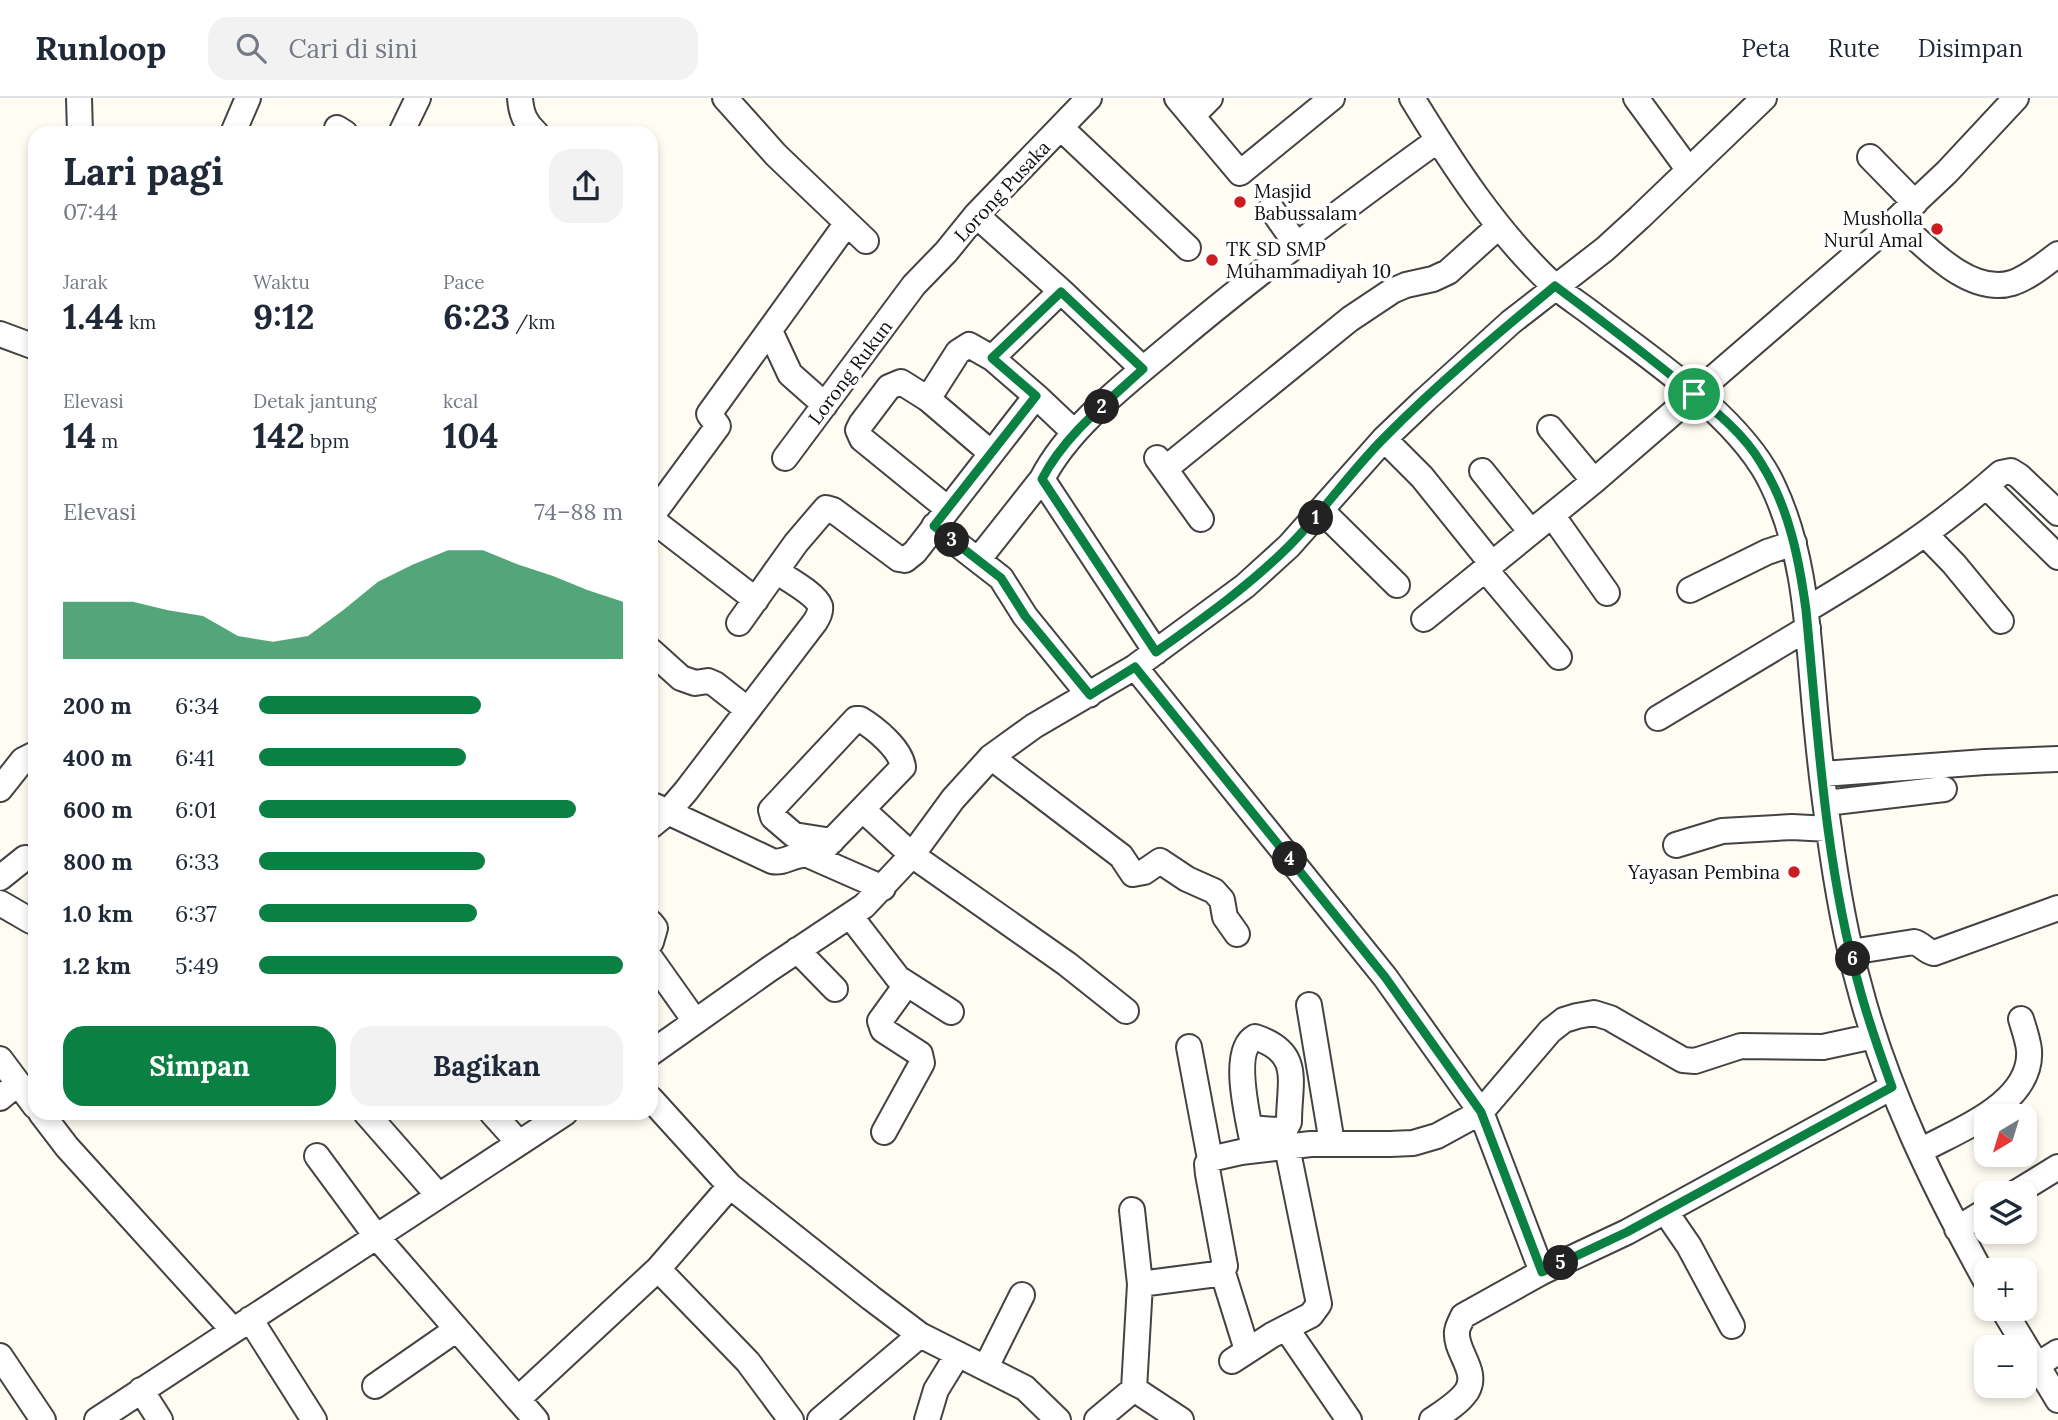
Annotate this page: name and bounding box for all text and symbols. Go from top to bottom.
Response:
search box [208,17,698,80]
text: Runloop [35,27,166,69]
icon: search [232,29,270,67]
text: Cari di sini [288,32,418,65]
text: Peta [1741,33,1790,64]
text: Rute [1828,33,1880,64]
text: Disimpan [1918,33,2023,64]
street label: Lorong Pusaka [949,135,1055,247]
text: Lari pagi [63,147,224,195]
button: share [549,149,623,223]
place label: Masjid Babussalam [1254,179,1357,225]
marker: Masjid Babussalam [1232,194,1248,210]
text: 07:44 [63,197,118,226]
place label: Musholla Nurul Amal [1824,206,1923,252]
marker: Musholla Nurul Amal [1929,221,1945,237]
place label: TK SD SMP Muhammadiyah 10 [1226,237,1391,283]
marker: TK SD SMP Muhammadiyah 10 [1204,252,1220,268]
text: Jarak [63,270,108,294]
text: Waktu [253,270,310,294]
text: Pace [443,270,485,294]
text: 1.44 [63,294,124,339]
text: 9:12 [253,294,315,339]
text: 6:23 [443,294,510,339]
text: km [124,310,156,334]
text: /km [510,310,555,334]
street label: Lorong Rukun [803,315,897,429]
pin [1664,364,1724,424]
icon: arrive [1675,375,1713,413]
text: Elevasi [63,389,124,413]
text: Detak jantung [253,389,377,413]
text: kcal [443,389,478,413]
pin: 2 [1084,390,1120,424]
text: 2 [1096,394,1107,418]
text: 14 [63,413,96,458]
text: 142 [253,413,305,458]
text: 104 [443,413,499,458]
text: m [96,429,118,453]
text: bpm [305,429,349,453]
text: Elevasi [63,497,136,526]
text: 74–88 m [534,497,623,526]
pin: 1 [1298,500,1334,536]
text: 1 [1312,505,1319,529]
pin: 3 [934,522,970,558]
text: 3 [946,527,957,551]
text: 200 m [63,691,132,720]
text: 6:34 [175,691,219,720]
text: 400 m [63,743,132,772]
text: 6:41 [175,743,215,772]
text: 600 m [63,795,133,824]
text: 6:01 [175,795,217,824]
pin: 4 [1272,842,1308,876]
text: 4 [1284,846,1295,870]
text: 800 m [63,847,133,876]
text: 6:33 [175,847,220,876]
place label: Yayasan Pembina [1627,860,1780,884]
marker: Yayasan Pembina [1786,864,1802,880]
text: 1.0 km [63,899,133,928]
text: 6:37 [175,899,217,928]
pin: 6 [1836,942,1870,976]
text: 6 [1847,946,1858,970]
text: 1.2 km [63,951,131,980]
text: 5:49 [175,951,219,980]
button: Simpan [63,1026,336,1106]
button: Bagikan [350,1026,623,1106]
north arrow [1974,1104,2037,1167]
map controls [1974,1104,2037,1398]
button: layers [1974,1181,2037,1244]
pin: 5 [1544,1246,1578,1280]
text: 5 [1555,1250,1566,1274]
button: + [1974,1258,2037,1321]
button: − [1974,1335,2037,1398]

